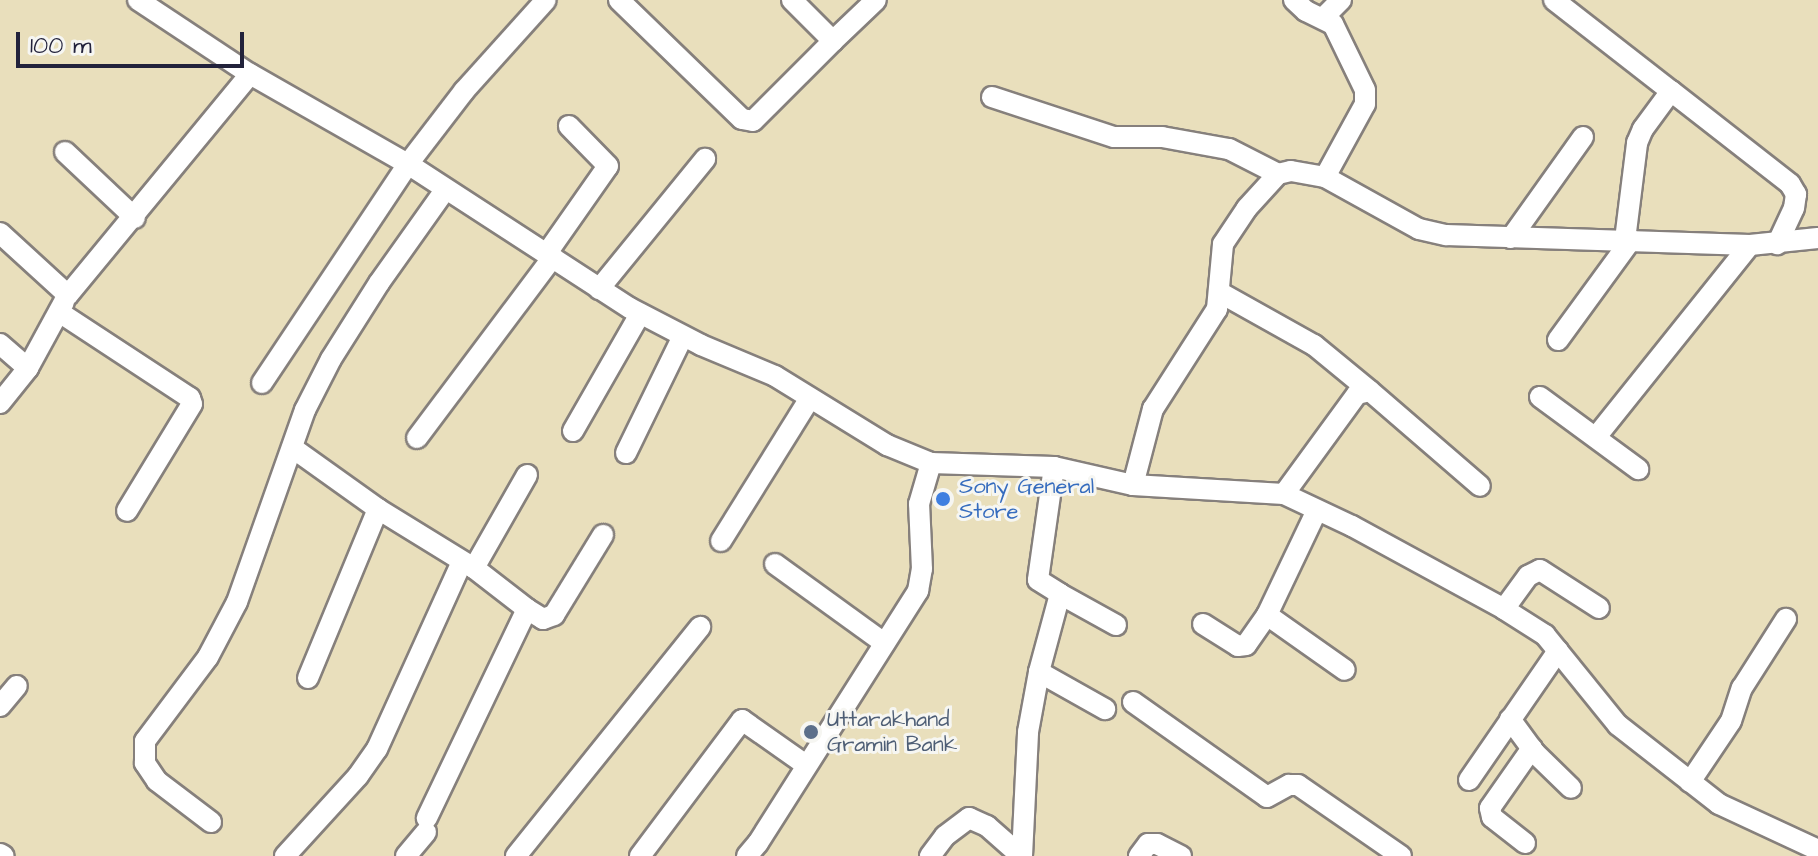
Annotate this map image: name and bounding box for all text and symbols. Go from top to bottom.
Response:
scale bar [20,16,248,66]
text: 100 m [30,29,92,63]
place label: Sony General Store [959,473,1094,524]
marker: Sony General Store [934,490,952,508]
place label: Uttarakhand Gramin Bank [827,706,957,758]
marker: Uttarakhand Gramin Bank [802,723,820,741]

